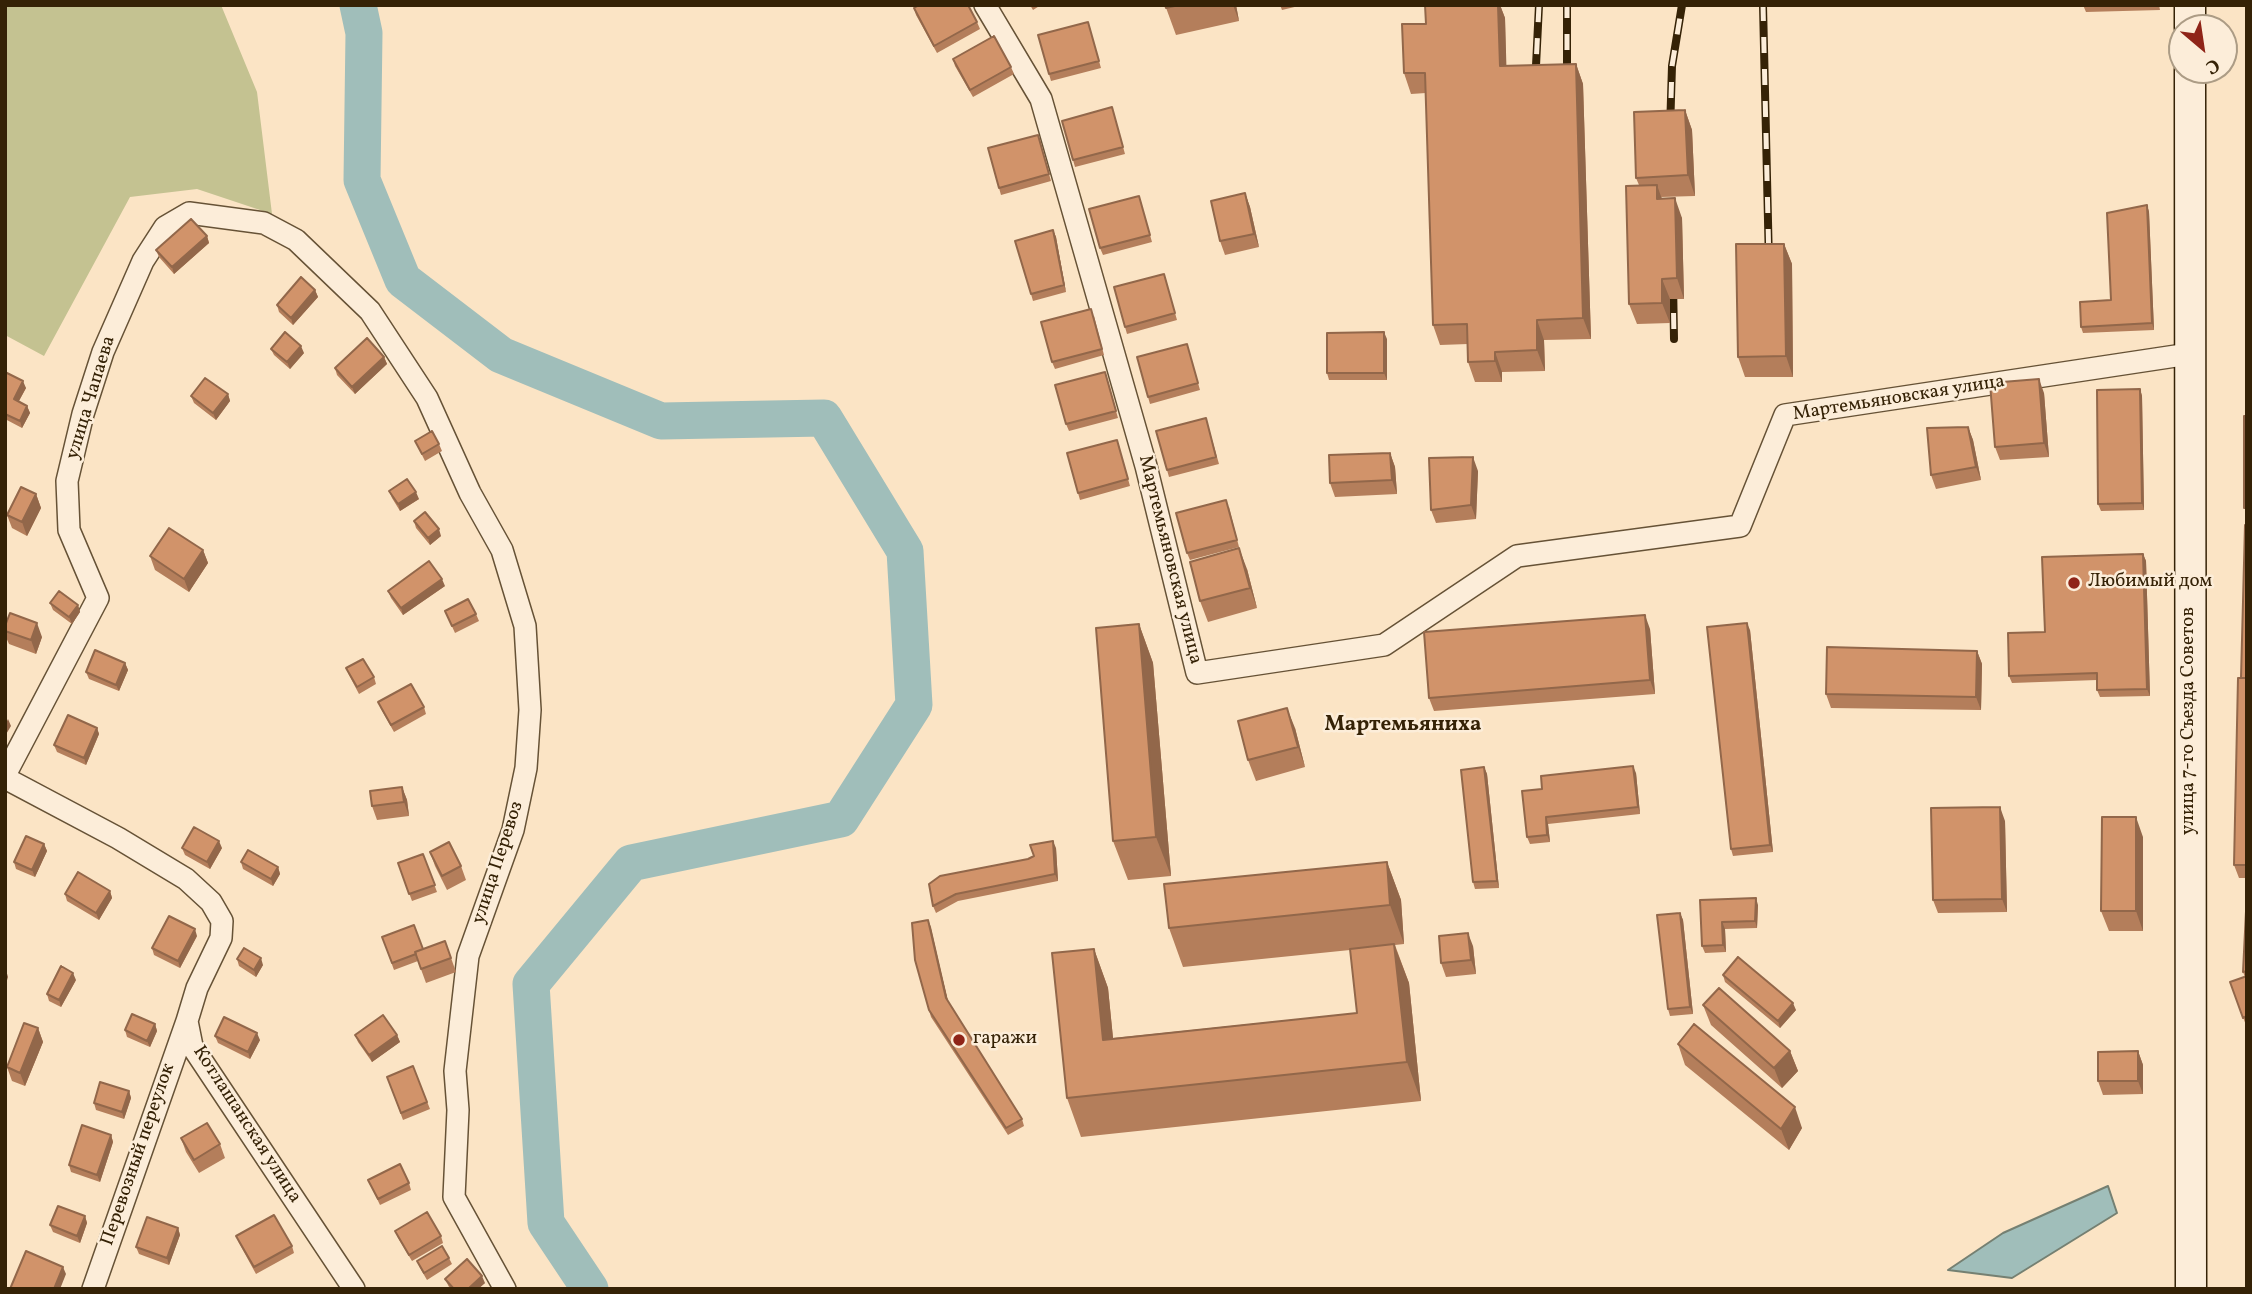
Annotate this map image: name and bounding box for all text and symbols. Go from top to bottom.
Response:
north arrow [2168,14,2238,84]
text: С [2201,51,2224,80]
street label: улица Чапаева [62,333,122,463]
street label: Мартемьяновская улица [1791,371,2007,427]
street label: Мартемьяновская улица [1132,453,1206,667]
place label: Любимый дом [2088,572,2212,594]
marker: Любимый дом [2066,575,2082,591]
street label: улица 7-го Съезда Советов [2179,607,2201,835]
district label: Мартемьяниха [1325,713,1481,739]
street label: улица Перевоз [468,799,530,927]
place label: гаражи [973,1029,1037,1051]
marker: гаражи [951,1032,967,1048]
street label: Котлашанская улица [187,1042,305,1208]
street label: Перевозный переулок [97,1061,181,1249]

